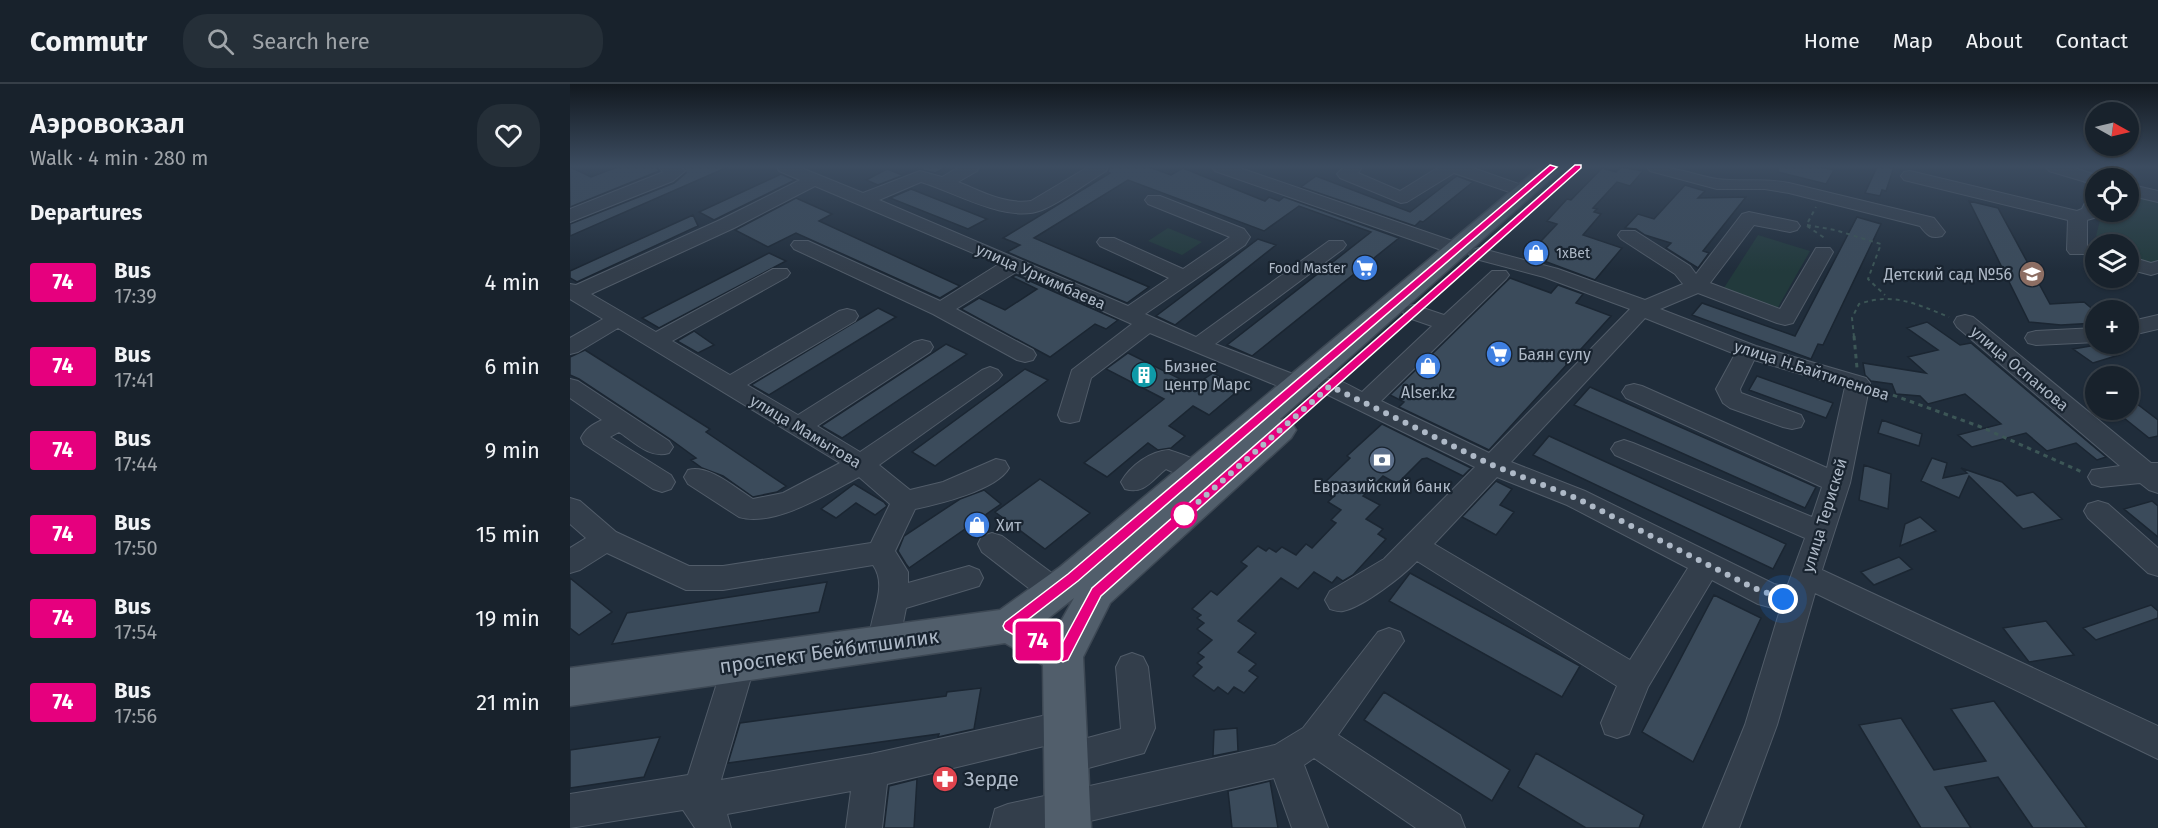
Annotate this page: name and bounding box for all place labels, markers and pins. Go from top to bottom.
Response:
shop icon: 1xBet [1521,238,1551,268]
place label: 1xBet [1556,245,1591,262]
supermarket icon: Food Master [1350,253,1380,283]
school or university icon: Детский сад №56 [2017,259,2047,289]
place label: Food Master [1268,260,1347,277]
place label: Детский сад №56 [1883,265,2012,284]
supermarket icon: Баян сулу [1484,339,1514,369]
place label: Баян сулу [1518,345,1591,364]
shop icon: Alser.kz [1413,351,1443,381]
place label: Бизнес центр Марс [1164,357,1251,394]
building icon: Бизнес центр Марс [1129,360,1159,390]
place label: Alser.kz [1401,383,1455,402]
bank icon: Евразийский банк [1367,445,1397,475]
place label: Евразийский банк [1313,477,1452,496]
unlabelled marker [1171,502,1197,528]
shop icon: Хит [962,510,992,540]
place label: Хит [996,516,1022,535]
pharmacy icon: Зерде [930,764,960,794]
place label: Зерде [964,767,1019,791]

